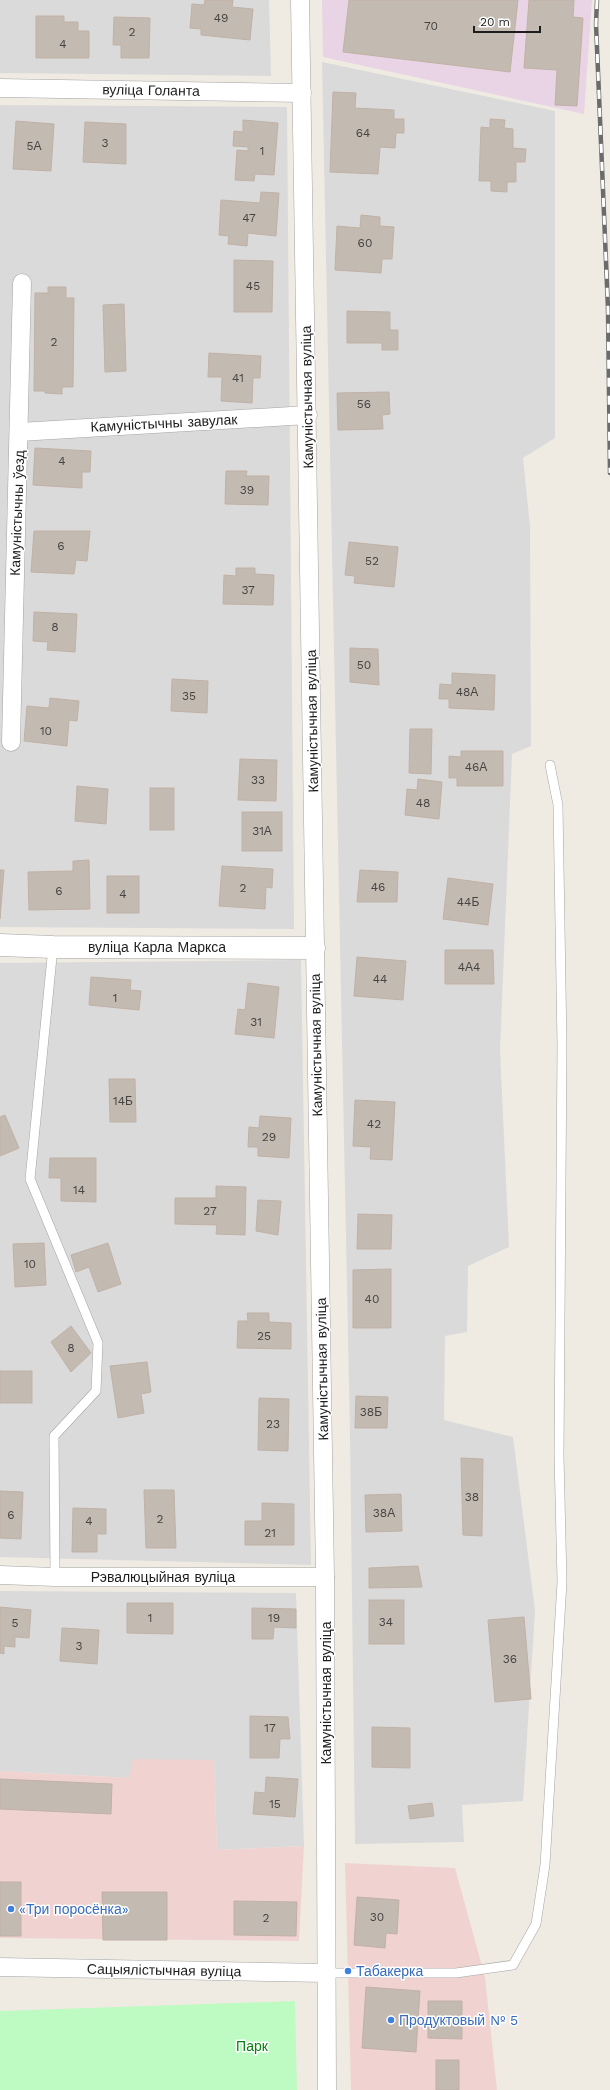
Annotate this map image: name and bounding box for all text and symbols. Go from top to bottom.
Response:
scale bar [474,8,540,34]
house number: 49 [214,11,228,25]
text: 20 m [480,15,510,29]
house number: 70 [424,19,438,33]
house number: 2 [129,25,136,39]
house number: 4 [59,37,67,51]
street label: вуліца Голанта [102,81,200,99]
house number: 64 [356,126,370,140]
house number: 3 [102,136,109,150]
house number: 5А [27,139,42,153]
house number: 1 [260,144,264,158]
house number: 47 [242,211,256,225]
house number: 60 [358,236,372,250]
house number: 45 [246,279,260,293]
street label: Камуністычная вуліца [298,325,316,469]
house number: 2 [51,335,58,349]
house number: 41 [232,371,244,385]
house number: 56 [357,397,371,411]
street label: Камуністычны завулак [90,411,239,435]
street label: Камуністычны ўезд [7,450,27,576]
house number: 4 [58,454,66,468]
house number: 39 [240,483,254,497]
house number: 6 [57,539,65,553]
house number: 52 [365,554,379,568]
house number: 37 [241,583,255,597]
house number: 8 [51,620,59,634]
street label: Камуністычная вуліца [303,649,321,793]
house number: 50 [357,658,371,672]
house number: 48А [456,685,478,699]
house number: 35 [182,689,196,703]
house number: 10 [40,724,52,738]
house number: 46А [465,760,487,774]
house number: 33 [251,773,265,787]
house number: 48 [416,796,430,810]
house number: 31А [252,824,272,838]
house number: 46 [371,880,385,894]
house number: 2 [240,881,247,895]
house number: 6 [55,884,63,898]
house number: 4 [119,887,127,901]
house number: 44Б [457,895,479,909]
street label: вуліца Карла Маркса [88,939,226,955]
house number: 4А4 [458,960,480,974]
house number: 44 [373,972,387,986]
street label: Камуністычная вуліца [307,973,325,1117]
house number: 1 [113,991,117,1005]
house number: 31 [250,1015,262,1029]
house number: 14Б [113,1094,133,1108]
house number: 42 [367,1117,381,1131]
house number: 29 [262,1130,276,1144]
house number: 14 [73,1183,85,1197]
house number: 27 [203,1204,217,1218]
house number: 10 [24,1257,36,1271]
house number: 40 [365,1292,379,1306]
street label: Камуністычная вуліца [313,1297,331,1441]
house number: 25 [257,1329,271,1343]
house number: 8 [67,1341,75,1355]
house number: 38Б [360,1405,382,1419]
house number: 23 [266,1417,280,1431]
house number: 38 [465,1490,479,1504]
house number: 38А [373,1506,395,1520]
house number: 6 [7,1508,15,1522]
house number: 2 [157,1512,164,1526]
house number: 4 [85,1514,93,1528]
house number: 21 [264,1526,276,1540]
street label: Рэвалюцыйная вуліца [91,1569,236,1585]
house number: 1 [148,1611,152,1625]
house number: 19 [268,1611,280,1625]
house number: 34 [379,1615,393,1629]
house number: 5 [12,1616,19,1630]
street label: Камуністычная вуліца [318,1621,334,1765]
house number: 3 [76,1639,83,1653]
house number: 36 [503,1652,517,1666]
house number: 17 [264,1721,276,1735]
house number: 15 [269,1797,281,1811]
place label: «Три поросёнка» [19,1901,129,1917]
marker: «Три поросёнка» [6,1904,16,1914]
house number: 30 [370,1910,384,1924]
house number: 2 [263,1911,270,1925]
street label: Сацыялістычная вуліца [87,1961,242,1979]
place label: Табакерка [356,1963,423,1979]
marker: Табакерка [343,1966,353,1976]
place label: Продуктовый № 5 [399,2012,518,2028]
marker: Продуктовый № 5 [386,2015,396,2025]
park label: Парк [236,2038,269,2054]

